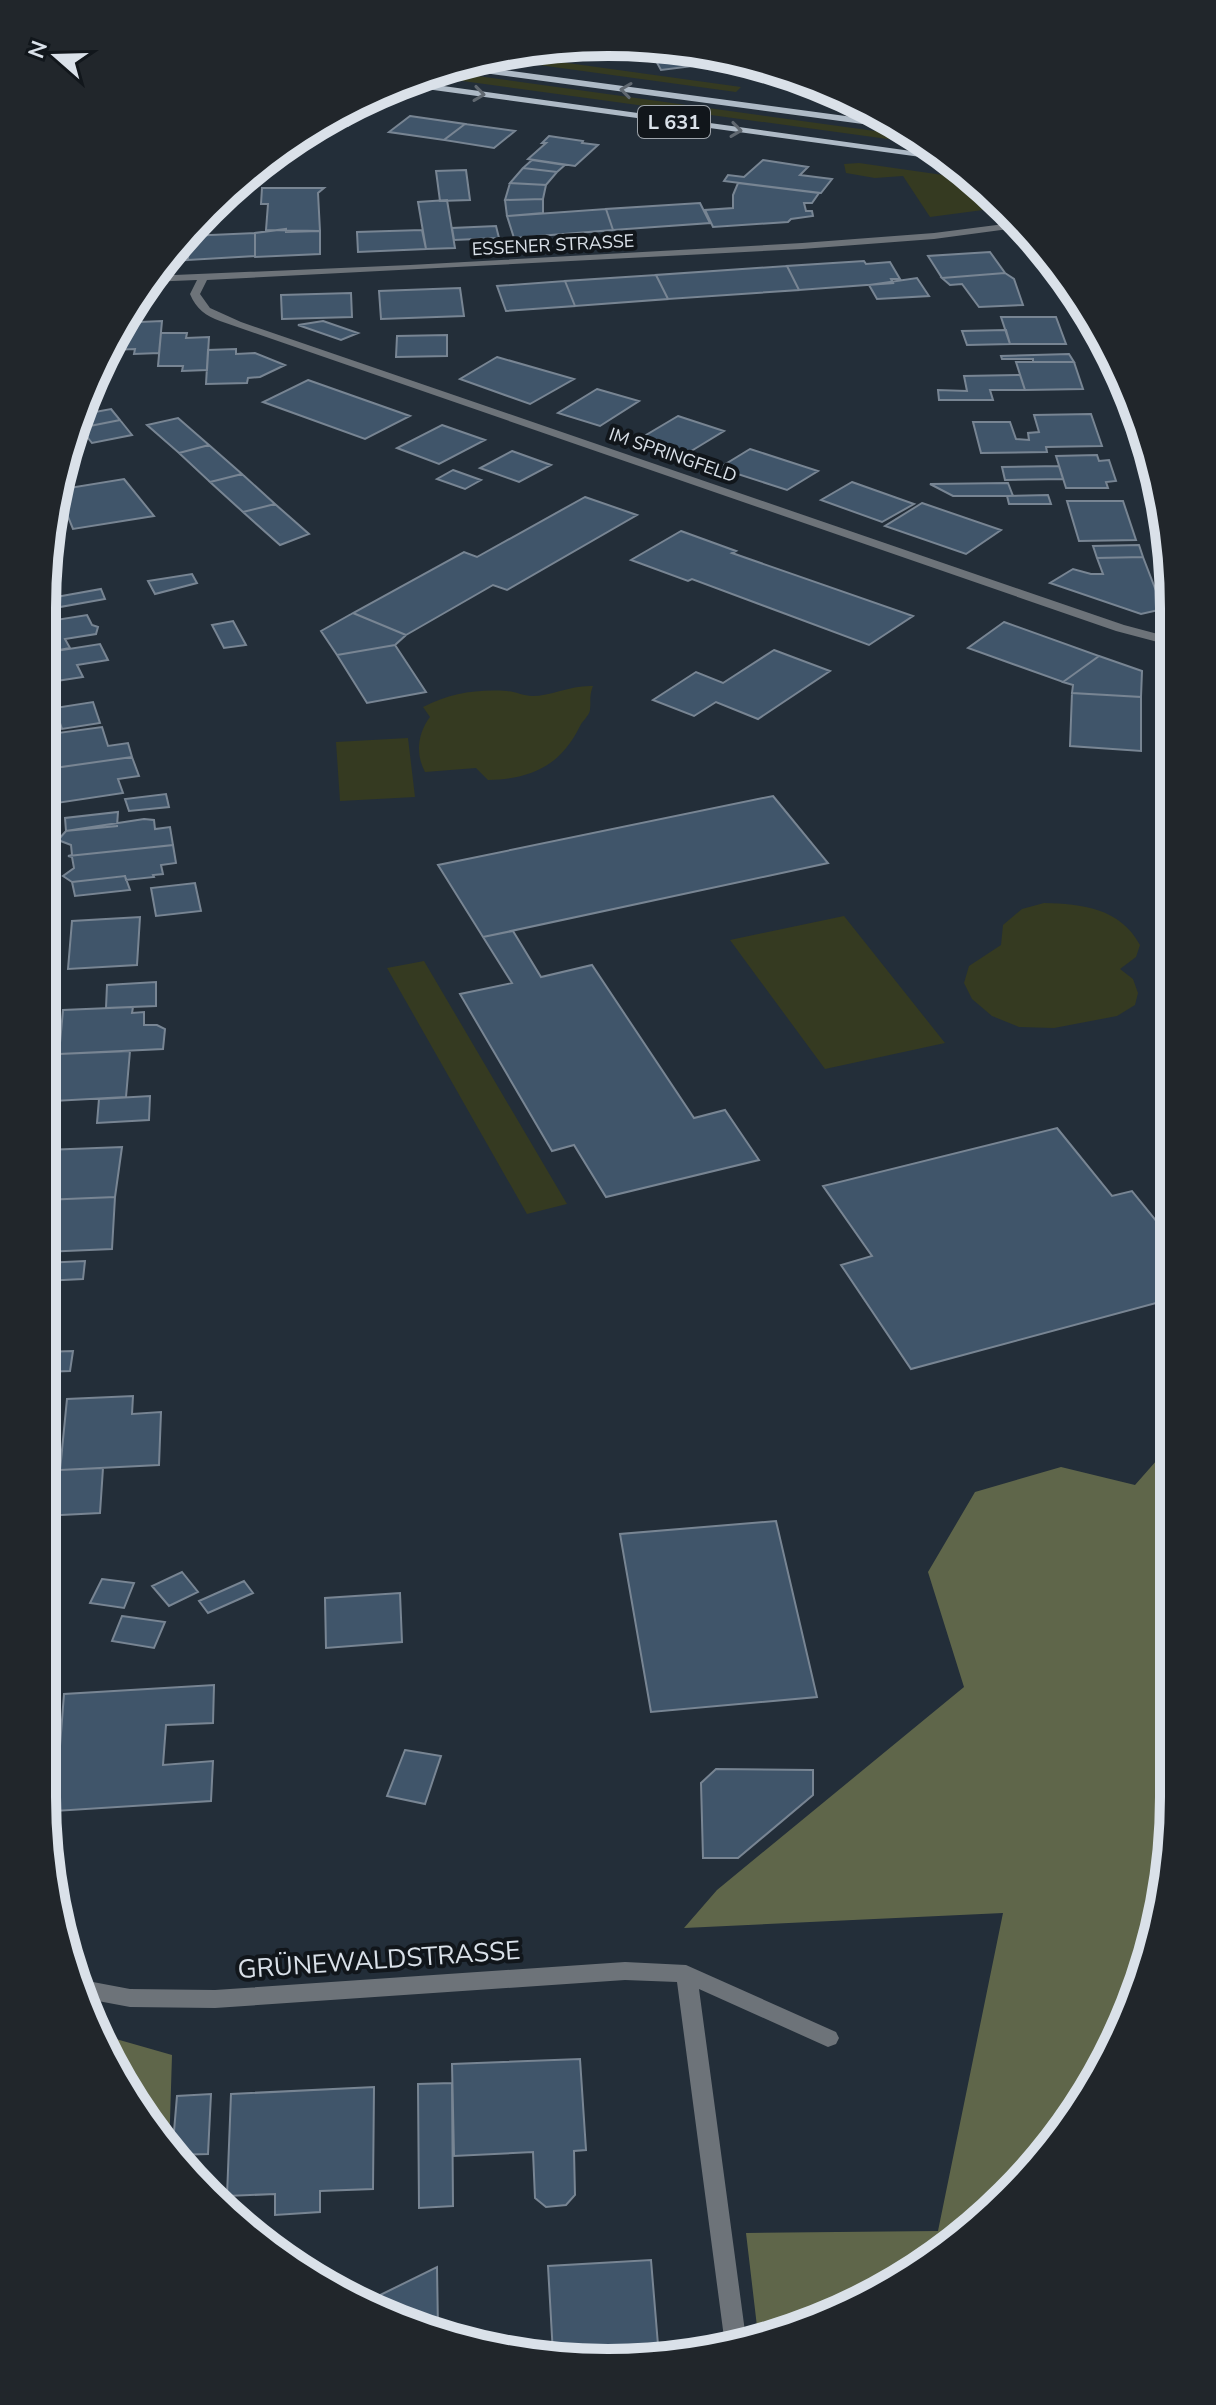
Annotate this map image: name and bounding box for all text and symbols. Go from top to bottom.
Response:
north arrow [16,16,96,96]
text: N [21,37,55,62]
one-way arrow [619,82,633,99]
one-way arrow [472,85,486,102]
road number: L 631 [638,106,710,138]
one-way arrow [730,122,743,139]
street label: ESSENER STRASSE [471,229,635,261]
street label: IM SPRINGFELD [606,422,740,488]
street label: GRÜNEWALDSTRASSE [236,1933,522,1987]

